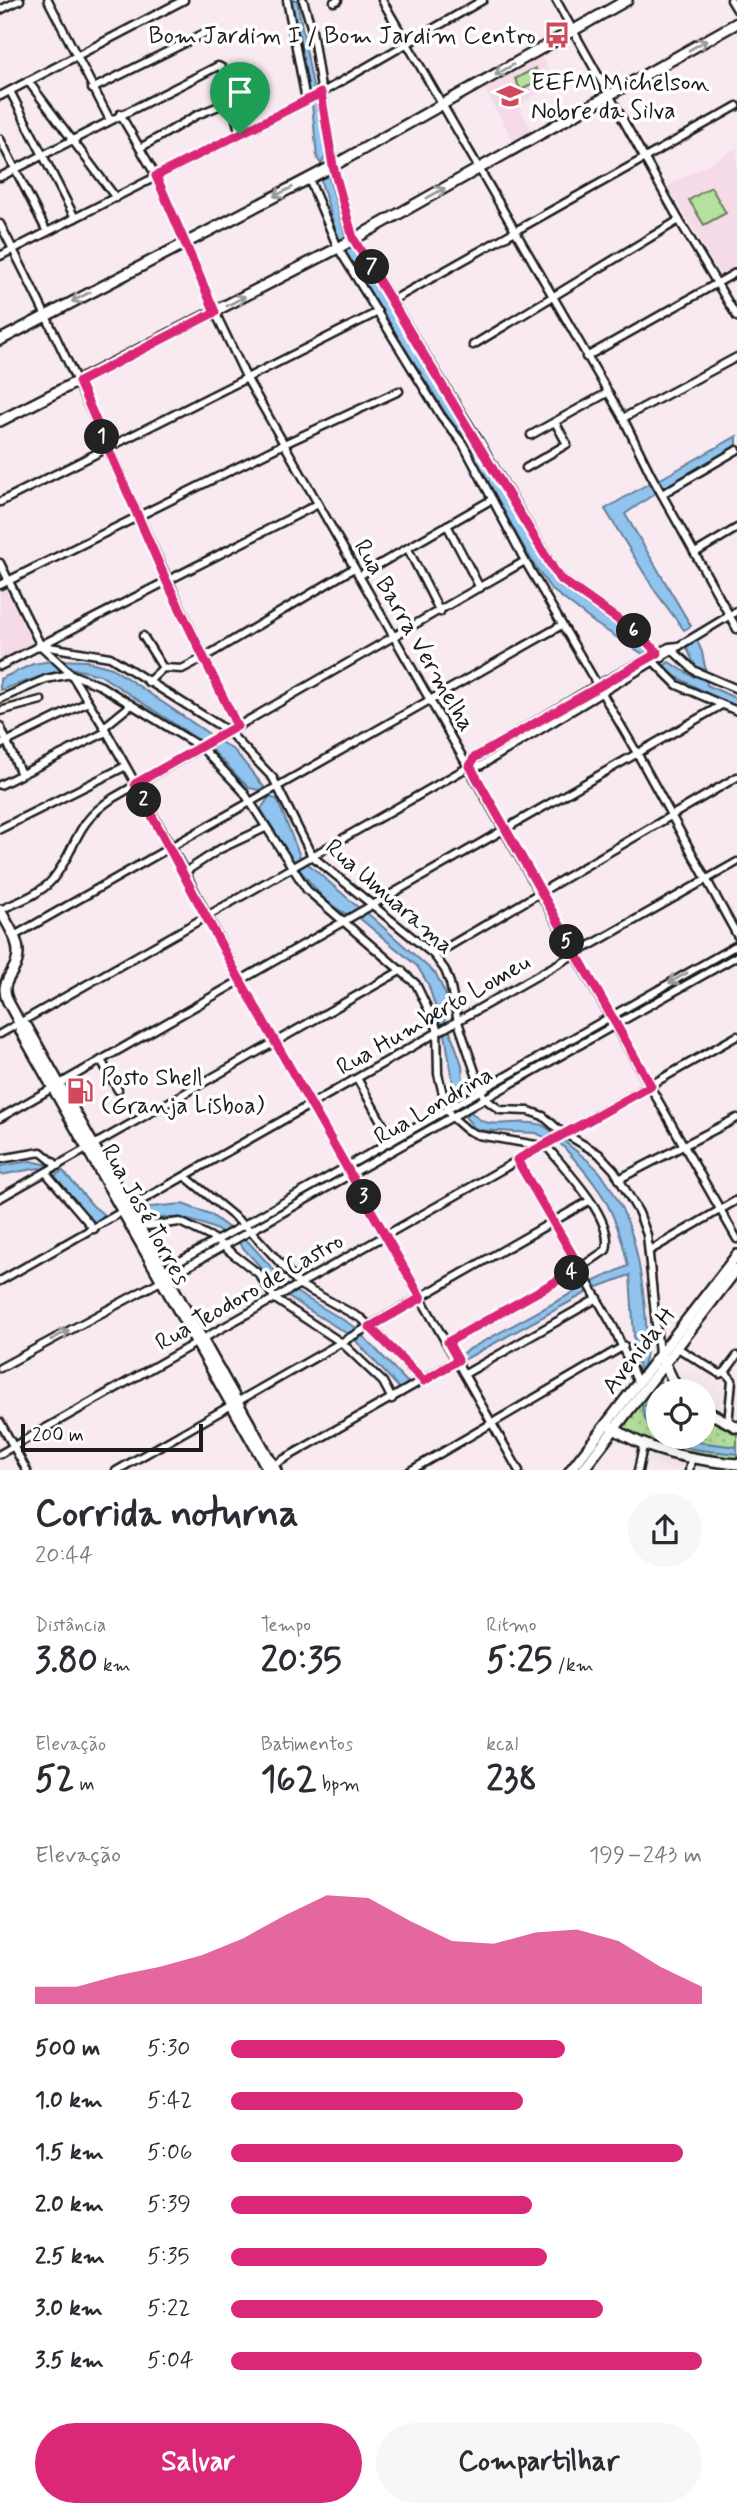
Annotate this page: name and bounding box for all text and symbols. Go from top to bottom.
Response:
bus stop icon: Bom Jardim I / Bom Jardim Centro [542,20,572,50]
place label: Bom Jardim I / Bom Jardim Centro [149,21,536,52]
one-way arrow [687,38,707,52]
pin [210,62,270,134]
one-way arrow [494,63,514,77]
place label: EEFM Michelson Nobre da Silva [531,68,709,127]
icon: arrive [221,73,259,111]
school or university icon: EEFM Michelson Nobre da Silva [495,81,525,111]
one-way arrow [273,186,294,199]
one-way arrow [425,186,445,200]
pin: 7 [354,250,390,284]
text: 7 [366,254,377,279]
one-way arrow [72,291,92,305]
one-way arrow [225,294,245,308]
pin: 1 [84,420,119,454]
text: 1 [97,424,106,449]
street label: Rua Barra Vermelha [346,534,481,737]
pin: 6 [616,614,652,648]
text: 6 [629,618,638,643]
pin: 2 [127,782,162,818]
text: 2 [139,787,148,812]
street label: Rua Umuarama [318,833,460,962]
pin: 5 [550,925,584,960]
text: 5 [561,929,572,954]
street label: Rua Humberto Lomeu [331,947,536,1083]
one-way arrow [668,971,688,985]
street label: Rua Londrina [369,1060,499,1153]
place label: Posto Shell (Granja Lisboa) [101,1063,265,1122]
fuel station icon: Posto Shell (Granja Lisboa) [65,1076,95,1106]
street label: Rua José Torres [93,1138,197,1291]
pin: 3 [346,1180,382,1214]
text: 3 [359,1184,368,1209]
street label: Rua Teodoro de Castro [150,1226,349,1359]
pin: 4 [554,1256,590,1290]
text: 4 [566,1260,577,1285]
street label: Avenida H [595,1301,683,1401]
one-way arrow [49,1328,70,1341]
map controls [646,1379,716,1449]
button: locate [646,1379,716,1449]
scale bar [21,1422,203,1453]
text: 200 m [32,1423,84,1448]
text: Corrida noturna [35,1490,299,1539]
button: share [628,1493,702,1567]
text: 20:44 [35,1541,93,1571]
text: Distância [35,1613,106,1638]
text: Tempo [261,1613,311,1638]
text: Ritmo [486,1613,537,1638]
text: 3.80 [35,1638,98,1684]
text: 20:35 [261,1638,342,1684]
text: 5:25 [486,1638,552,1684]
text: km [98,1653,131,1678]
text: /km [552,1653,594,1678]
text: Elevação [35,1732,106,1757]
text: Batimentos [261,1732,353,1757]
text: kcal [486,1732,518,1757]
text: 52 [35,1757,74,1803]
text: 162 [261,1757,317,1803]
text: 238 [486,1757,537,1803]
text: m [74,1772,95,1797]
text: bpm [317,1772,360,1797]
text: Elevação [35,1841,121,1871]
text: 199–243 m [589,1841,702,1871]
text: 500 m [35,2034,100,2064]
text: 5:30 [147,2034,191,2064]
text: 1.0 km [35,2086,103,2116]
text: 5:42 [147,2086,192,2116]
text: 1.5 km [35,2138,104,2168]
text: 5:06 [147,2138,193,2168]
text: 2.0 km [35,2190,104,2220]
text: 5:39 [147,2190,191,2220]
text: 2.5 km [35,2242,105,2272]
text: 5:35 [147,2242,190,2272]
text: 3.0 km [35,2294,103,2324]
text: 5:22 [147,2294,190,2324]
text: 3.5 km [35,2346,104,2376]
text: 5:04 [147,2346,194,2376]
button: Salvar [35,2423,362,2503]
button: Compartilhar [376,2423,702,2503]

